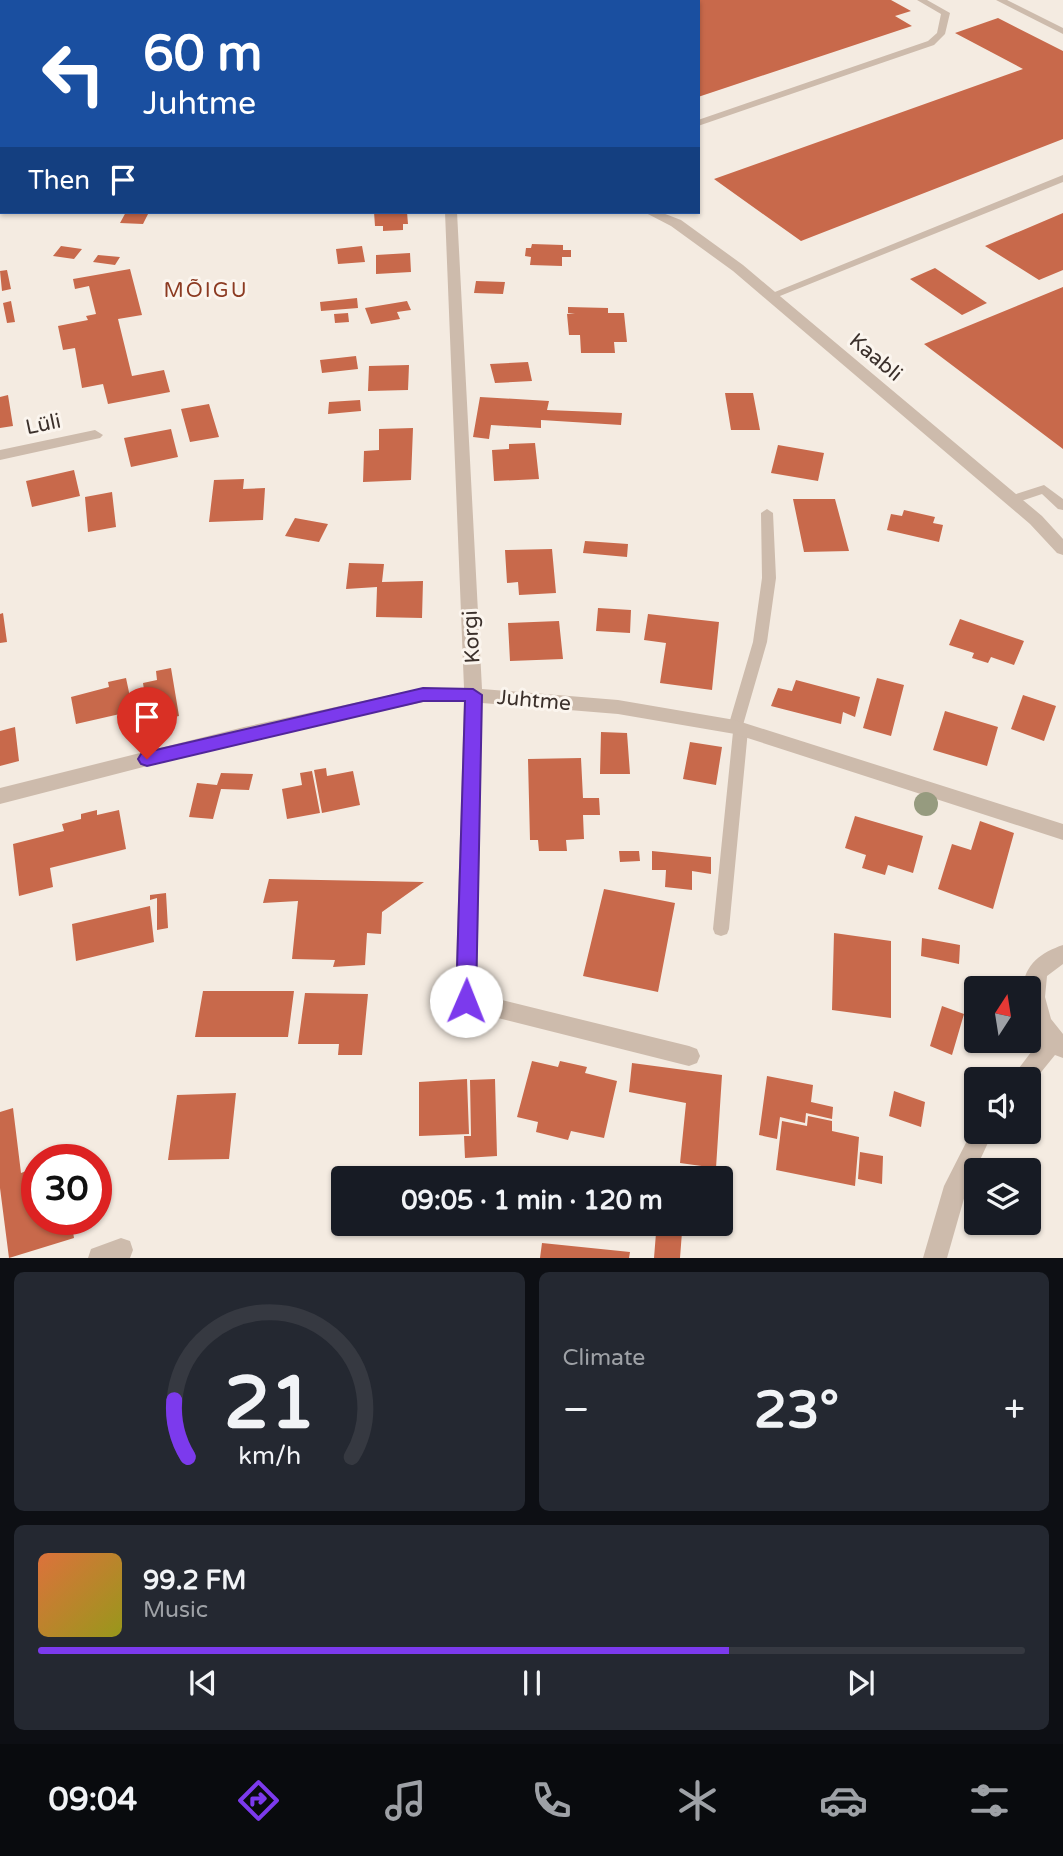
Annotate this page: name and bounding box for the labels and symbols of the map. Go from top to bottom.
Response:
district label: MÕIGU [163,278,249,303]
street label: Kaabli [844,328,907,387]
street label: Lüli [23,409,63,440]
street label: Korgi [458,610,485,664]
street label: Juhtme [496,685,572,716]
pin [117,687,177,759]
position arrow [429,964,503,1038]
north arrow [964,976,1041,1054]
speed limit sign: 30 [21,1144,112,1235]

